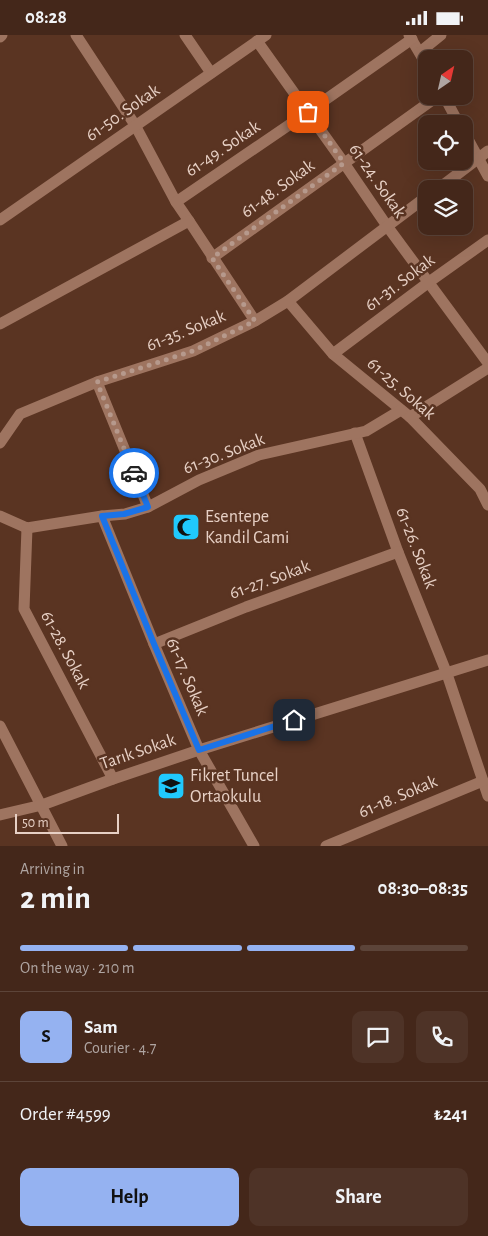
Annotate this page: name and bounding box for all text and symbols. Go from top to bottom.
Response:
text: 08:28 [25,8,67,27]
north arrow [418,50,472,105]
map controls [418,50,473,235]
street label: 61-50. Sokak [83,81,164,145]
pin [287,91,329,133]
icon: bag [294,98,322,126]
button: locate [418,115,473,170]
street label: 61-49. Sokak [182,117,264,180]
street label: 61-24. Sokak [345,141,409,222]
street label: 61-48. Sokak [238,156,319,222]
button: layers [418,180,473,235]
street label: 61-31. Sokak [362,251,439,315]
street label: 61-35. Sokak [144,307,229,355]
street label: 61-25. Sokak [363,355,439,424]
street label: 61-30. Sokak [181,430,268,478]
courier [109,448,159,498]
icon: car [120,459,148,487]
street label: 61-26. Sokak [392,505,440,592]
place label: Esentepe Kandil Cami [205,508,289,547]
mosque icon: Esentepe Kandil Cami [171,512,201,542]
street label: 61-27. Sokak [227,557,313,603]
street label: 61-28. Sokak [37,608,93,693]
street label: 61-17. Sokak [163,636,212,719]
pin [273,699,315,741]
icon: home [280,706,308,734]
street label: Tarık Sokak [98,730,179,773]
place label: Fikret Tuncel Ortaokulu [190,767,279,806]
school or university icon: Fikret Tuncel Ortaokulu [156,771,186,801]
street label: 61-18. Sokak [356,772,441,822]
scale bar [15,811,119,834]
text: 50 m [22,816,49,830]
text: Arriving in [20,861,85,877]
text: 08:30–08:35 [378,879,468,898]
text: 2 min [20,882,91,914]
text: On the way · 210 m [20,960,135,976]
button: chat [352,1011,404,1063]
button: phone [416,1011,468,1063]
text: Sam [84,1018,118,1037]
text: S [41,1027,51,1046]
text: Courier · 4.7 [84,1040,156,1056]
text: Order #4599 [20,1105,111,1124]
text: ₺241 [434,1105,468,1124]
button: Help [20,1168,239,1226]
button: Share [249,1168,468,1226]

